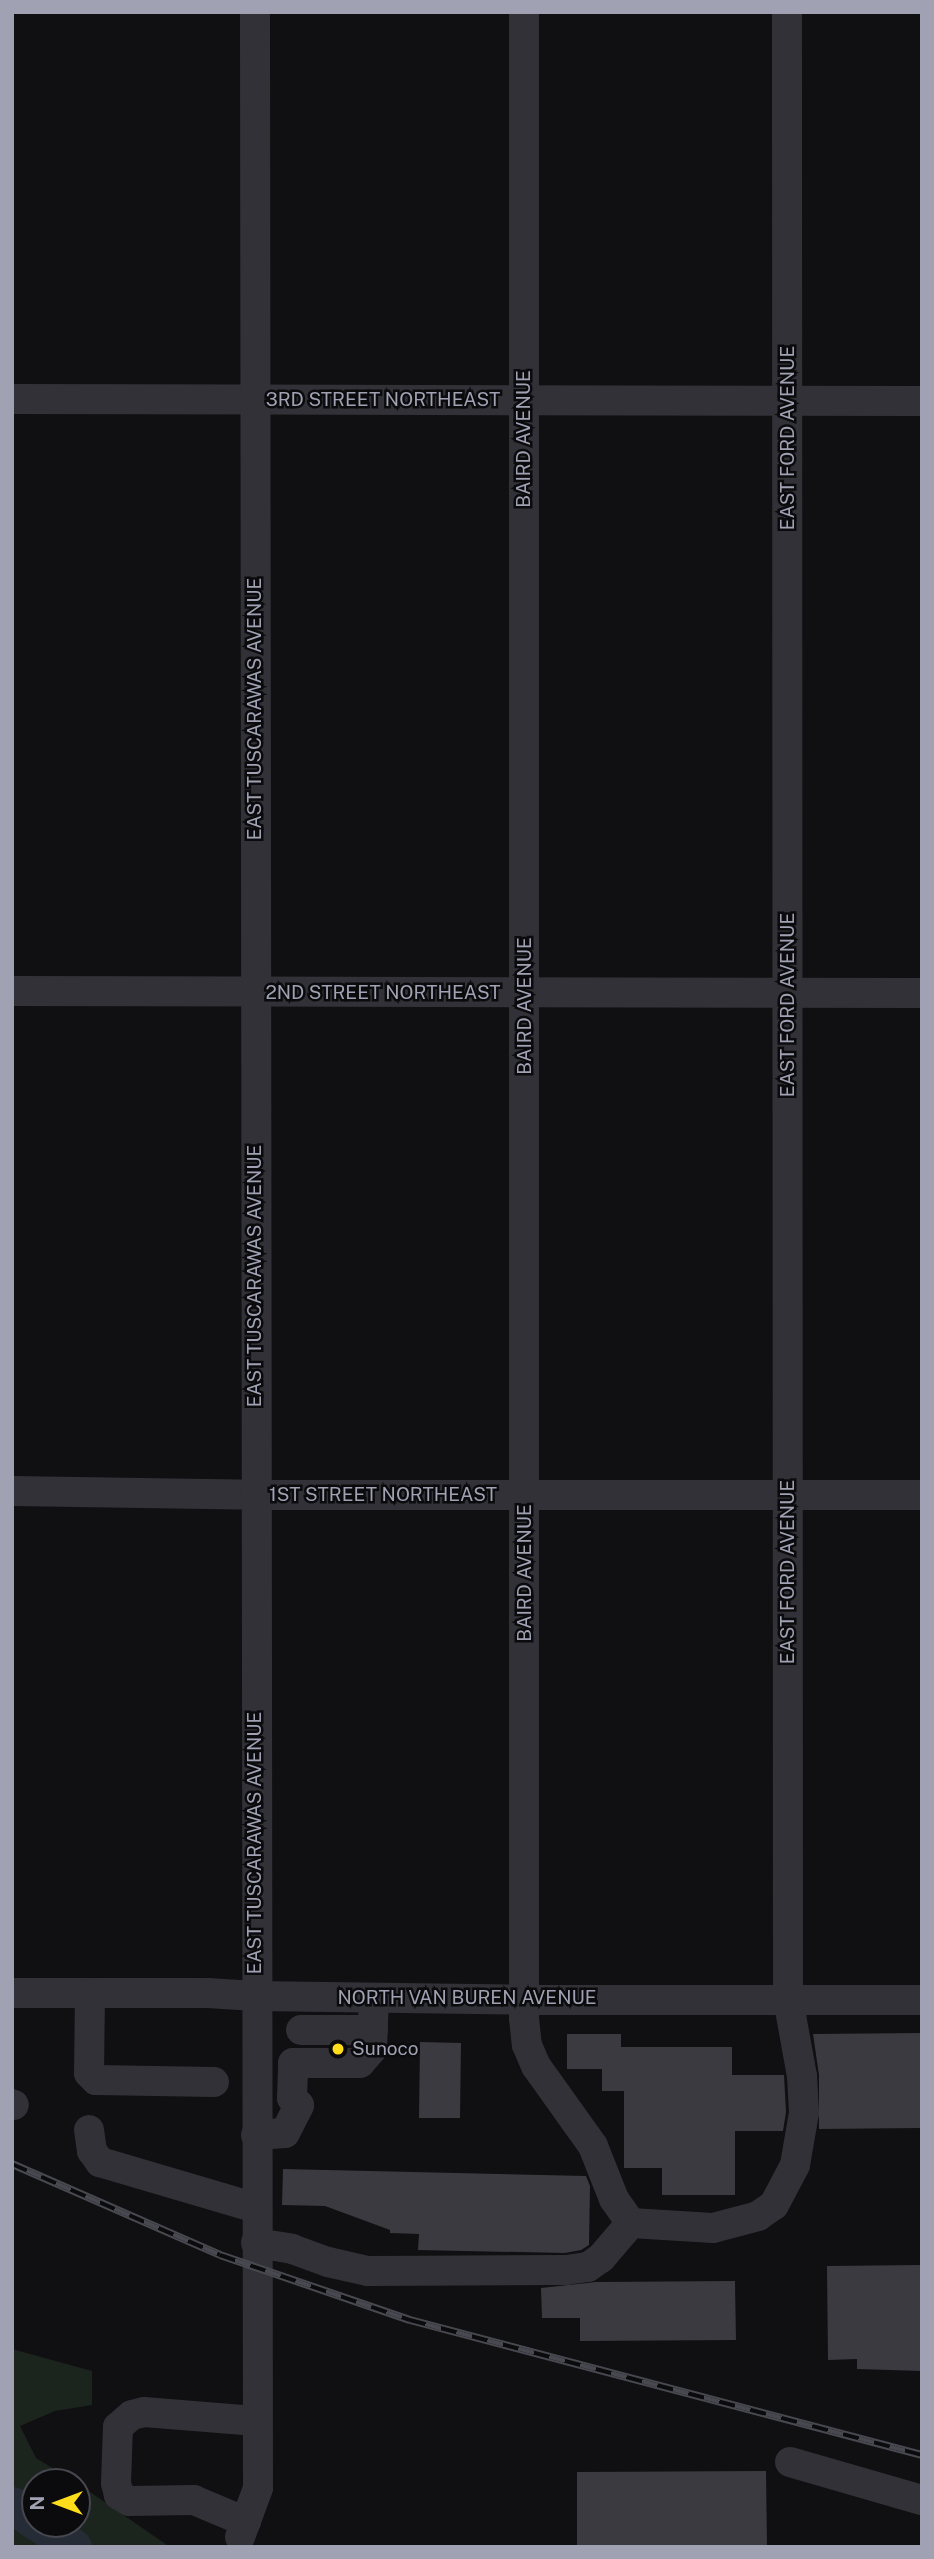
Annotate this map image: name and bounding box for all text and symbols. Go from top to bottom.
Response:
street label: EAST FORD AVENUE [777,346,799,530]
street label: BAIRD AVENUE [513,370,535,508]
street label: 3RD STREET NORTHEAST [266,389,500,411]
street label: EAST TUSCARAWAS AVENUE [244,578,266,840]
street label: EAST FORD AVENUE [777,913,799,1097]
street label: BAIRD AVENUE [514,937,536,1075]
street label: 2ND STREET NORTHEAST [265,982,501,1004]
street label: EAST TUSCARAWAS AVENUE [244,1145,266,1407]
street label: EAST FORD AVENUE [777,1480,799,1664]
street label: 1ST STREET NORTHEAST [269,1484,497,1506]
street label: BAIRD AVENUE [514,1504,536,1642]
street label: EAST TUSCARAWAS AVENUE [244,1712,266,1974]
street label: NORTH VAN BUREN AVENUE [337,1987,597,2009]
place label: Sunoco [352,2038,419,2060]
marker: Sunoco [330,2041,346,2057]
north arrow [21,2468,91,2538]
text: N [26,2496,48,2510]

